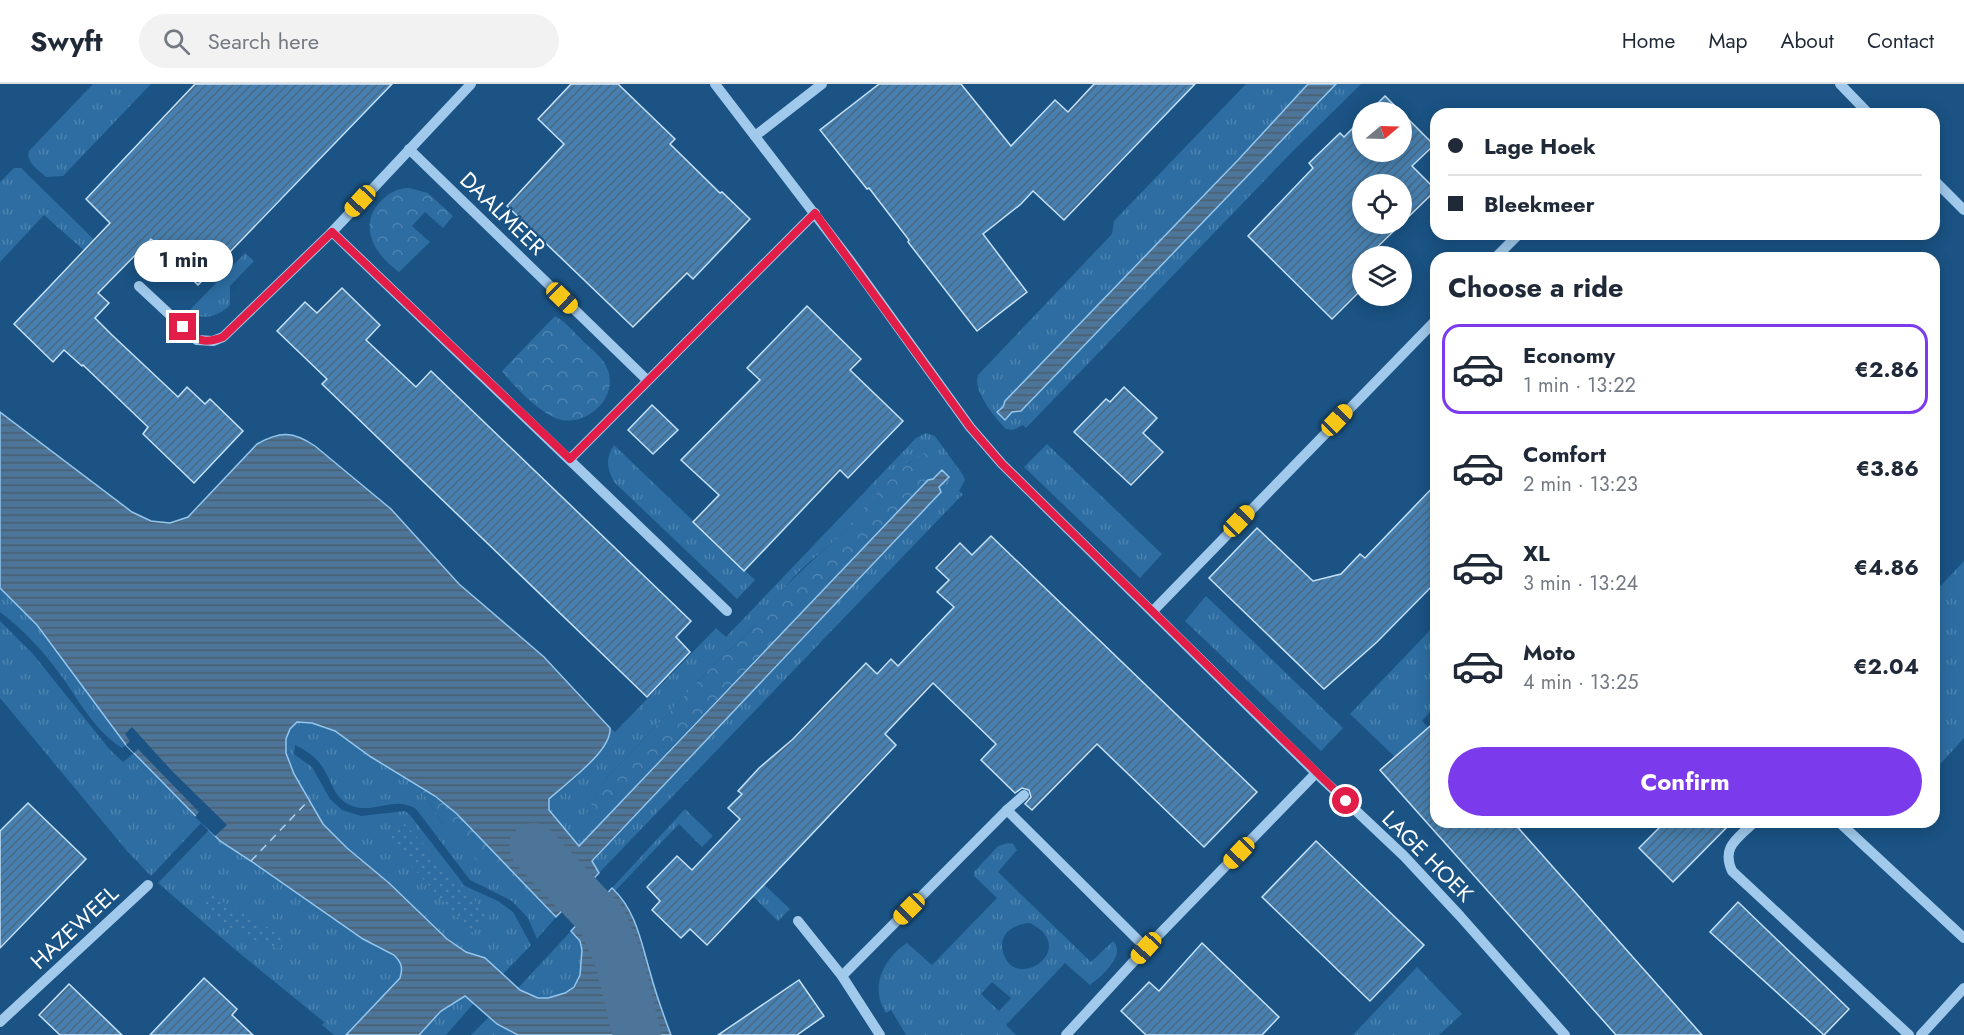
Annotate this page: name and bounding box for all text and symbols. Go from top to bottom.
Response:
search box [139,14,559,68]
text: Swyft [30,21,103,62]
icon: search [160,25,193,58]
text: Search here [208,25,319,57]
text: Home [1622,26,1675,56]
text: Map [1708,26,1748,56]
text: About [1781,26,1834,56]
text: Contact [1867,26,1934,56]
north arrow [1352,102,1412,162]
map controls [1352,102,1412,306]
text: Lage Hoek [1484,130,1596,162]
street label: DAALMEER [453,164,554,263]
button: locate [1352,174,1412,234]
car [341,182,379,220]
text: Bleekmeer [1484,188,1595,220]
callout: 1 min [134,240,232,282]
text: 1 min [159,246,208,275]
button: layers [1352,246,1412,306]
text: Choose a ride [1448,268,1623,307]
car [543,279,581,317]
route end [169,313,196,340]
text: Economy [1523,339,1615,371]
icon: car [1451,342,1505,396]
text: €2.86 [1855,353,1919,385]
text: 1 min · 13:22 [1523,371,1636,400]
car [1318,401,1356,439]
text: Comfort [1523,438,1606,470]
icon: car [1451,441,1505,495]
text: €3.86 [1856,452,1919,484]
text: 2 min · 13:23 [1523,470,1638,499]
car [1220,502,1258,540]
text: XL [1523,537,1550,569]
icon: car [1451,540,1505,594]
text: €4.86 [1854,551,1919,583]
text: 3 min · 13:24 [1523,569,1638,598]
text: Moto [1523,636,1576,668]
icon: car [1451,639,1505,693]
text: €2.04 [1853,650,1919,682]
text: 4 min · 13:25 [1523,668,1639,697]
button: Confirm [1448,747,1922,816]
route start [1332,787,1359,814]
street label: LAGE HOEK [1375,803,1481,909]
car [1220,834,1258,872]
street label: HAZEWEEL [23,878,125,976]
car [890,890,928,928]
car [1127,929,1165,967]

